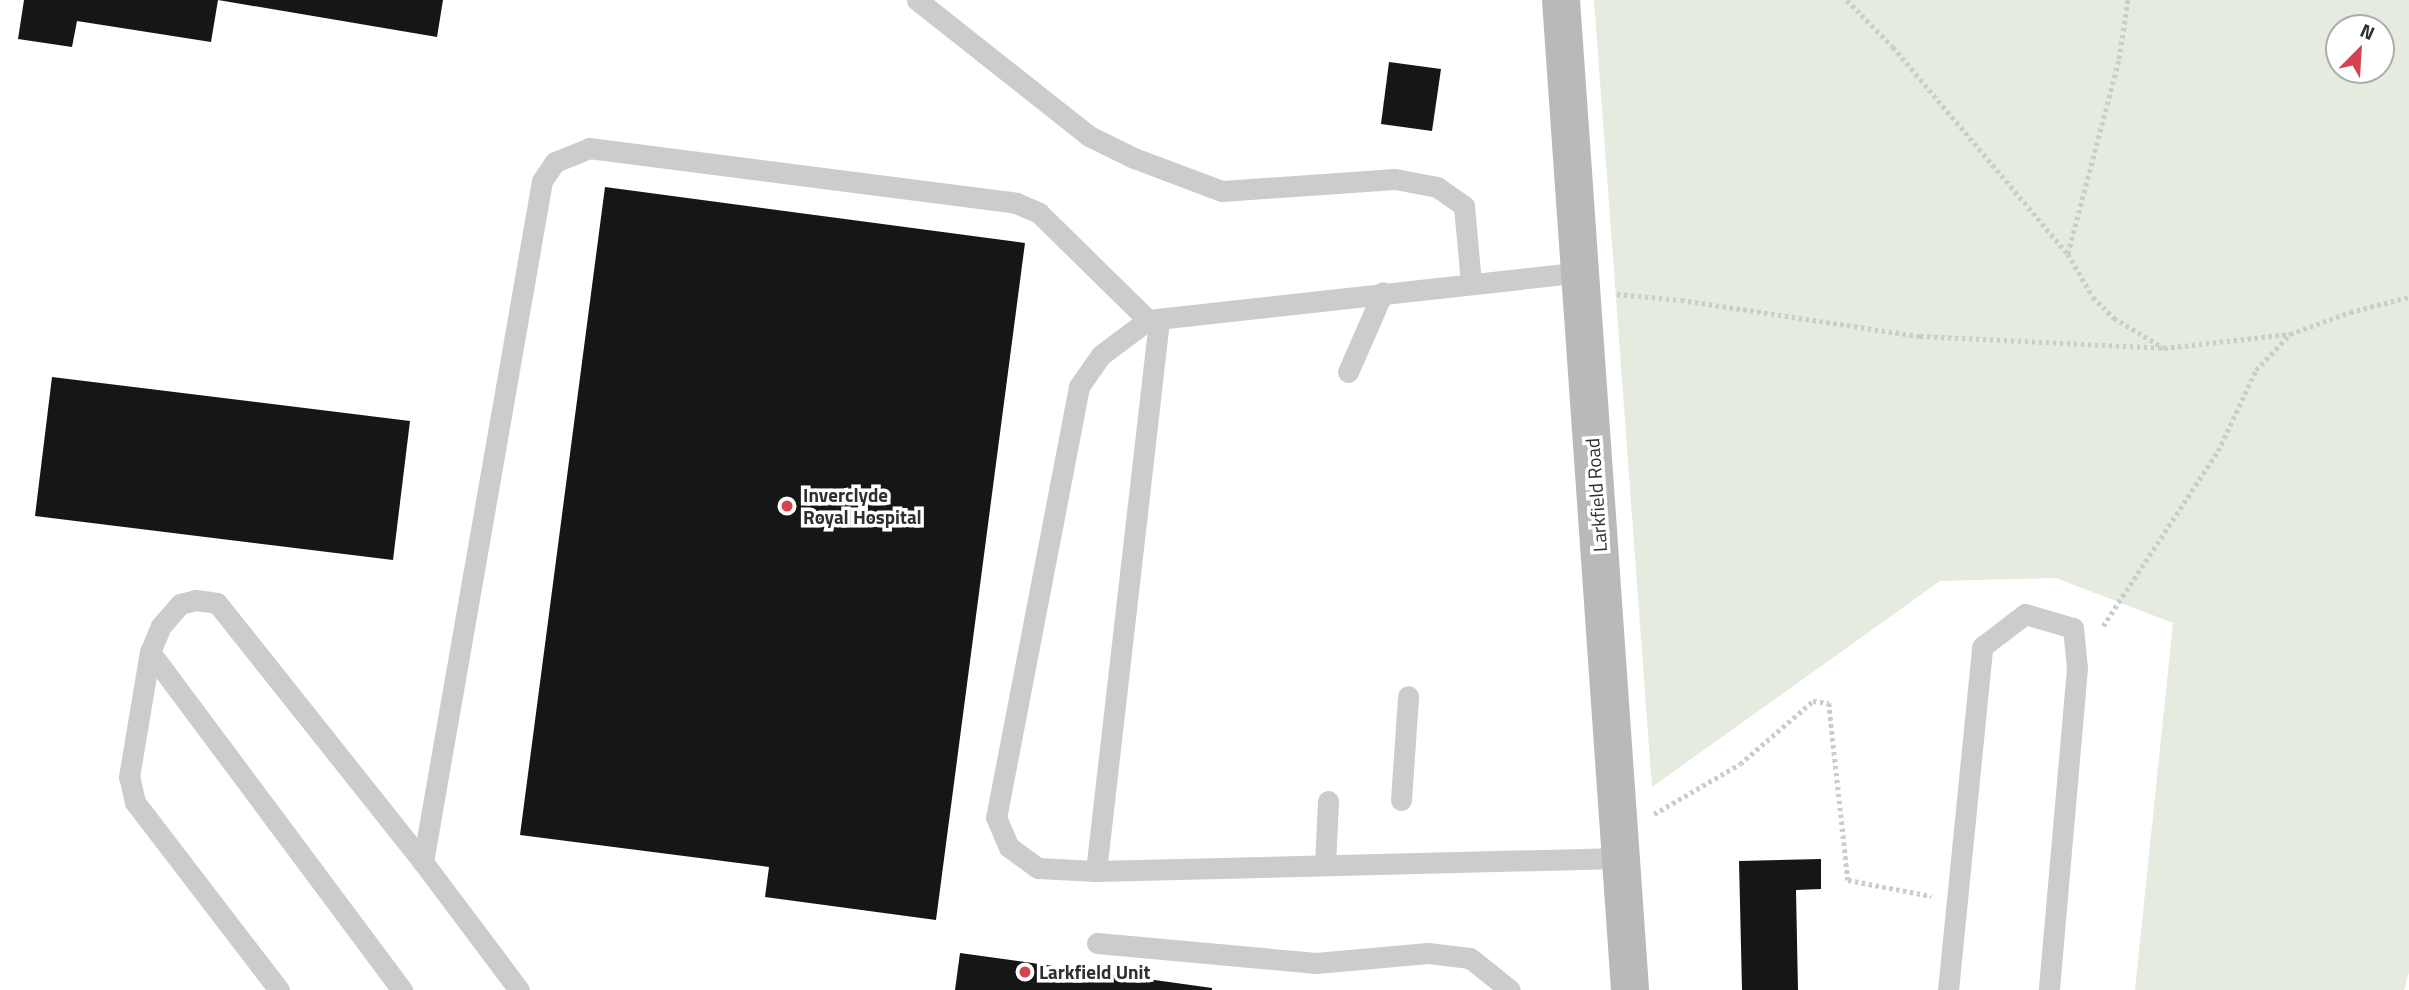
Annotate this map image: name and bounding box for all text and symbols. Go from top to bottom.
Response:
north arrow [2325,14,2395,84]
text: N [2356,15,2380,47]
street label: Larkfield Road [1581,437,1611,553]
place label: Inverclyde Royal Hospital [803,484,922,528]
marker: Inverclyde Royal Hospital [777,496,797,516]
place label: Larkfield Unit [1039,961,1150,983]
marker: Larkfield Unit [1017,964,1033,980]

